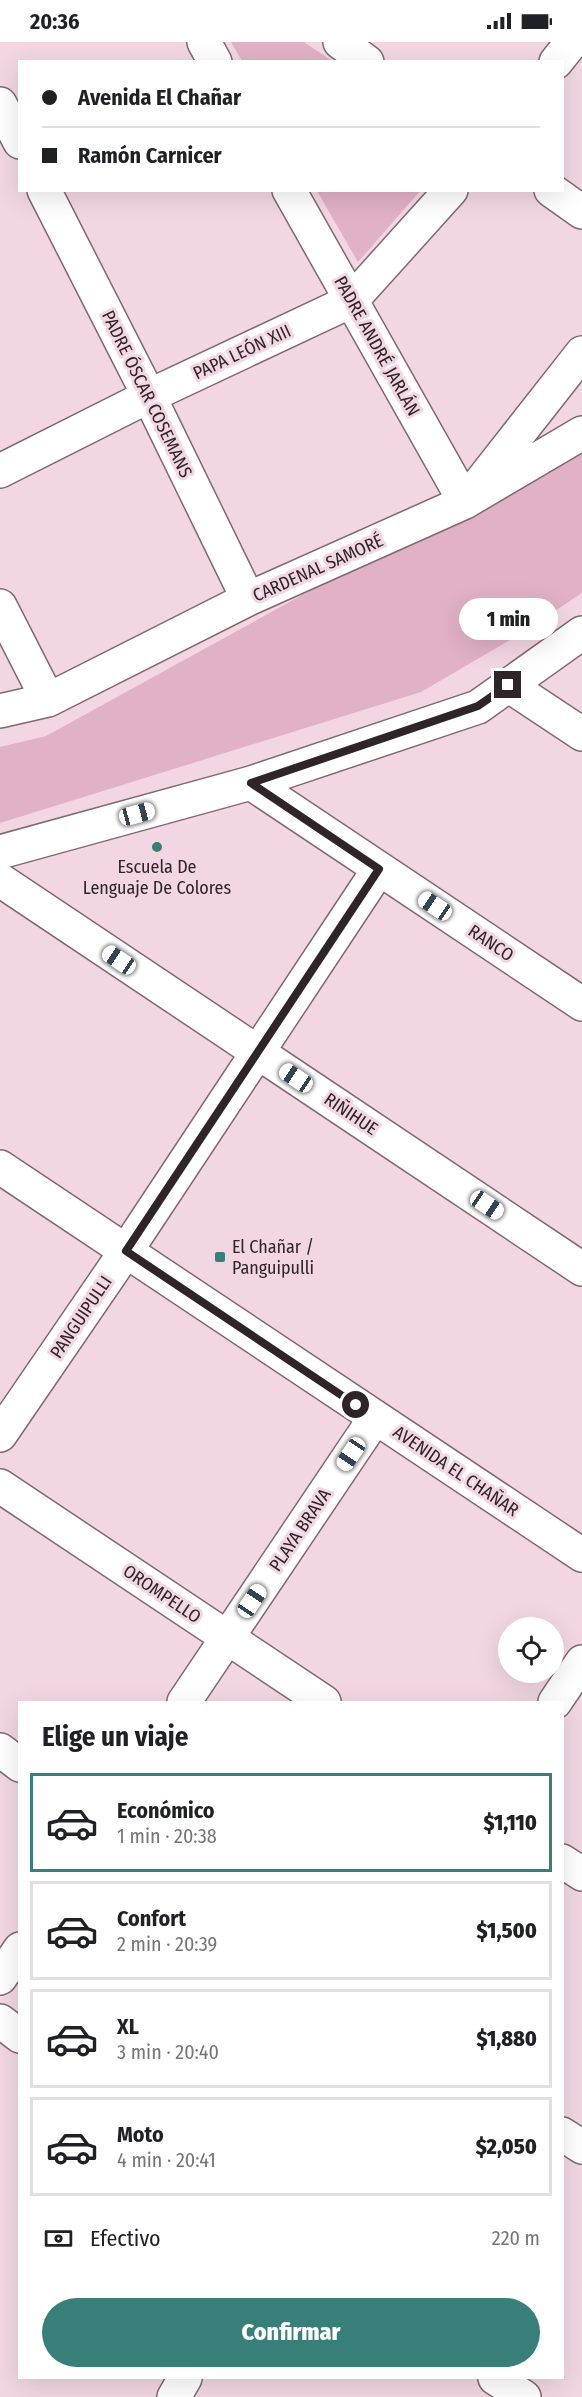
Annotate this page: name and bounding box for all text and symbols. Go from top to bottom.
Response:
text: 20:36 [30,8,80,35]
text: Avenida El Chañar [78,84,241,111]
text: Ramón Carnicer [78,142,222,169]
street label: PADRE ANDRÉ JARLÁN [329,272,425,420]
street label: PADRE ÓSCAR COSEMANS [97,307,197,481]
street label: PAPA LEÓN XIII [190,320,294,384]
street label: CARDENAL SAMORÉ [249,528,387,607]
callout: 1 min [458,598,558,640]
text: 1 min [487,607,530,631]
route end [494,671,521,698]
car [117,801,157,827]
marker: Escuela De Lenguaje De Colores [150,840,164,854]
place label: Escuela De Lenguaje De Colores [83,856,231,899]
car [415,888,455,924]
street label: RANCO [464,920,518,966]
car [99,942,139,978]
car [276,1060,316,1096]
street label: RIÑIHUE [320,1088,382,1140]
car [467,1187,507,1223]
place label: El Chañar / Panguipulli [232,1236,314,1279]
marker: El Chañar / Panguipulli [213,1250,227,1264]
street label: PANGUIPULLI [45,1271,117,1363]
route start [342,1391,369,1418]
street label: AVENIDA EL CHAÑAR [389,1421,523,1521]
car [333,1434,369,1474]
street label: PLAYA BRAVA [264,1484,336,1576]
street label: OROMPELLO [119,1560,205,1628]
car [234,1581,270,1621]
map controls [498,1617,564,1683]
button: locate [498,1617,564,1683]
text: Elige un viaje [42,1721,188,1753]
icon: car [45,1796,99,1850]
text: Económico [117,1797,215,1824]
text: $1,110 [484,1809,537,1836]
text: 1 min · 20:38 [117,1824,217,1848]
icon: car [45,1904,99,1958]
text: Confort [117,1905,186,1932]
text: $1,500 [477,1917,537,1944]
text: 2 min · 20:39 [117,1932,217,1956]
icon: car [45,2012,99,2066]
text: XL [117,2013,139,2040]
text: $1,880 [476,2025,537,2052]
text: 3 min · 20:40 [117,2040,219,2064]
icon: car [45,2120,99,2174]
text: Moto [117,2121,164,2148]
text: $2,050 [476,2133,537,2160]
text: 4 min · 20:41 [117,2148,216,2172]
icon: cash [42,2222,75,2255]
text: Efectivo [90,2225,161,2252]
text: 220 m [492,2226,540,2250]
button: Confirmar [42,2298,540,2367]

